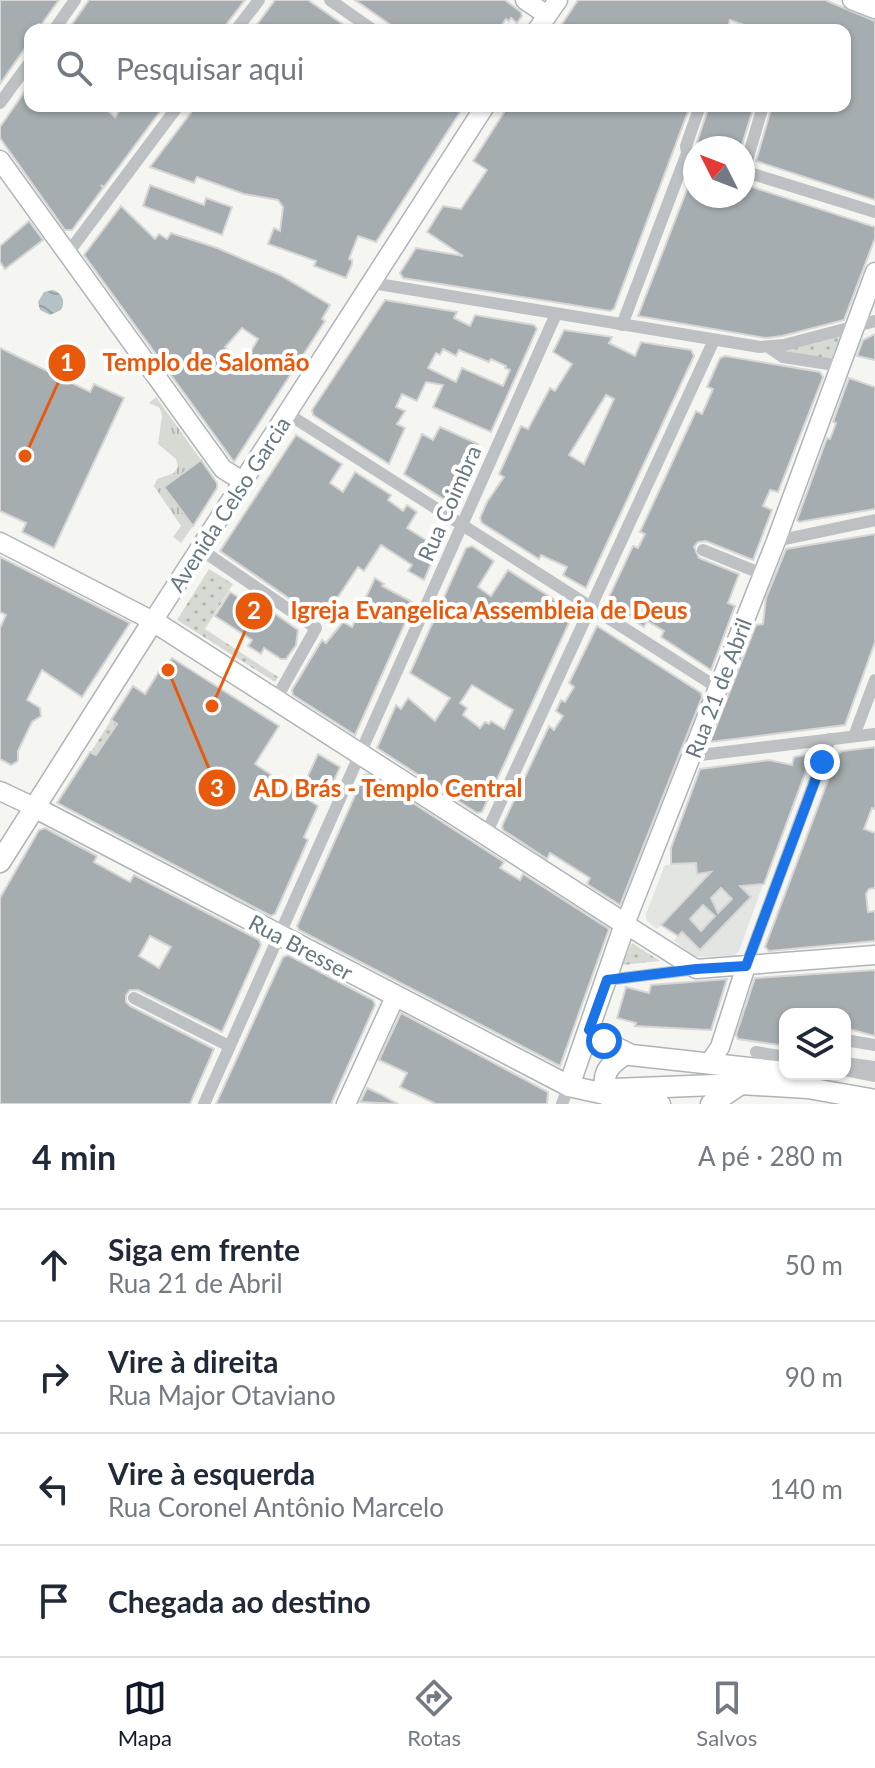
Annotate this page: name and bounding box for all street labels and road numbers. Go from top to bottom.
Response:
street label: Avenida Celso Garcia [162,411,296,597]
street label: Rua Coimbra [412,441,486,565]
street label: Rua 21 de Abril [679,614,757,762]
street label: Rua Bresser [244,908,358,986]

